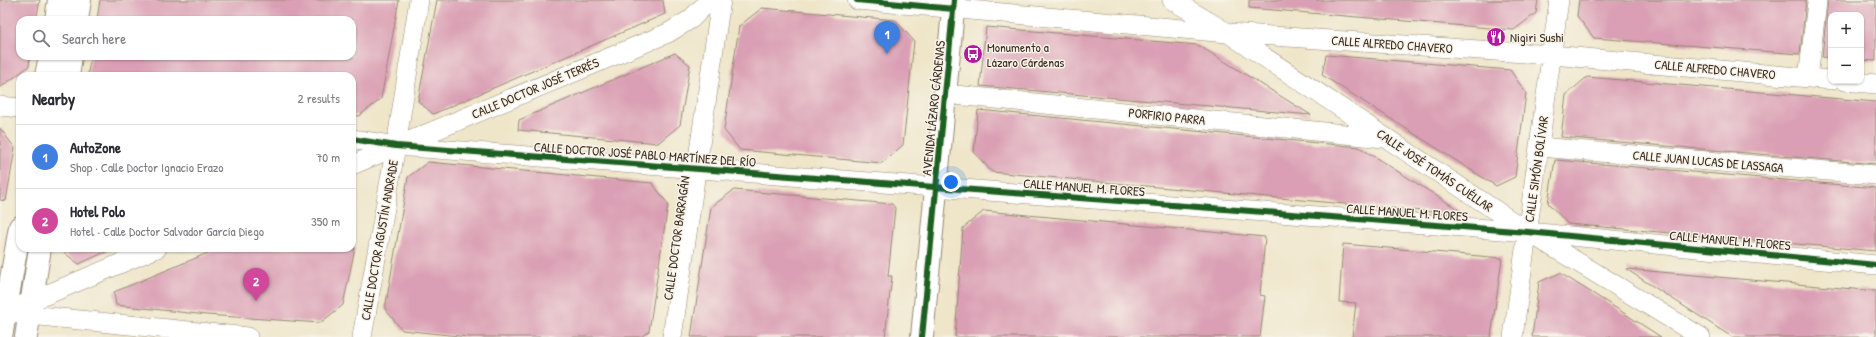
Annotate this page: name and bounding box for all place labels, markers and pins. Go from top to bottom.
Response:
pin: 1 [874,21,900,54]
restaurant icon: Nigiri Sushi [1485,26,1507,48]
place label: Nigiri Sushi [1510,28,1564,46]
place label: Monumento a Lázaro Cárdenas [987,38,1064,71]
bus stop icon: Monumento a Lázaro Cárdenas [962,43,984,65]
pin: 2 [243,268,269,301]

